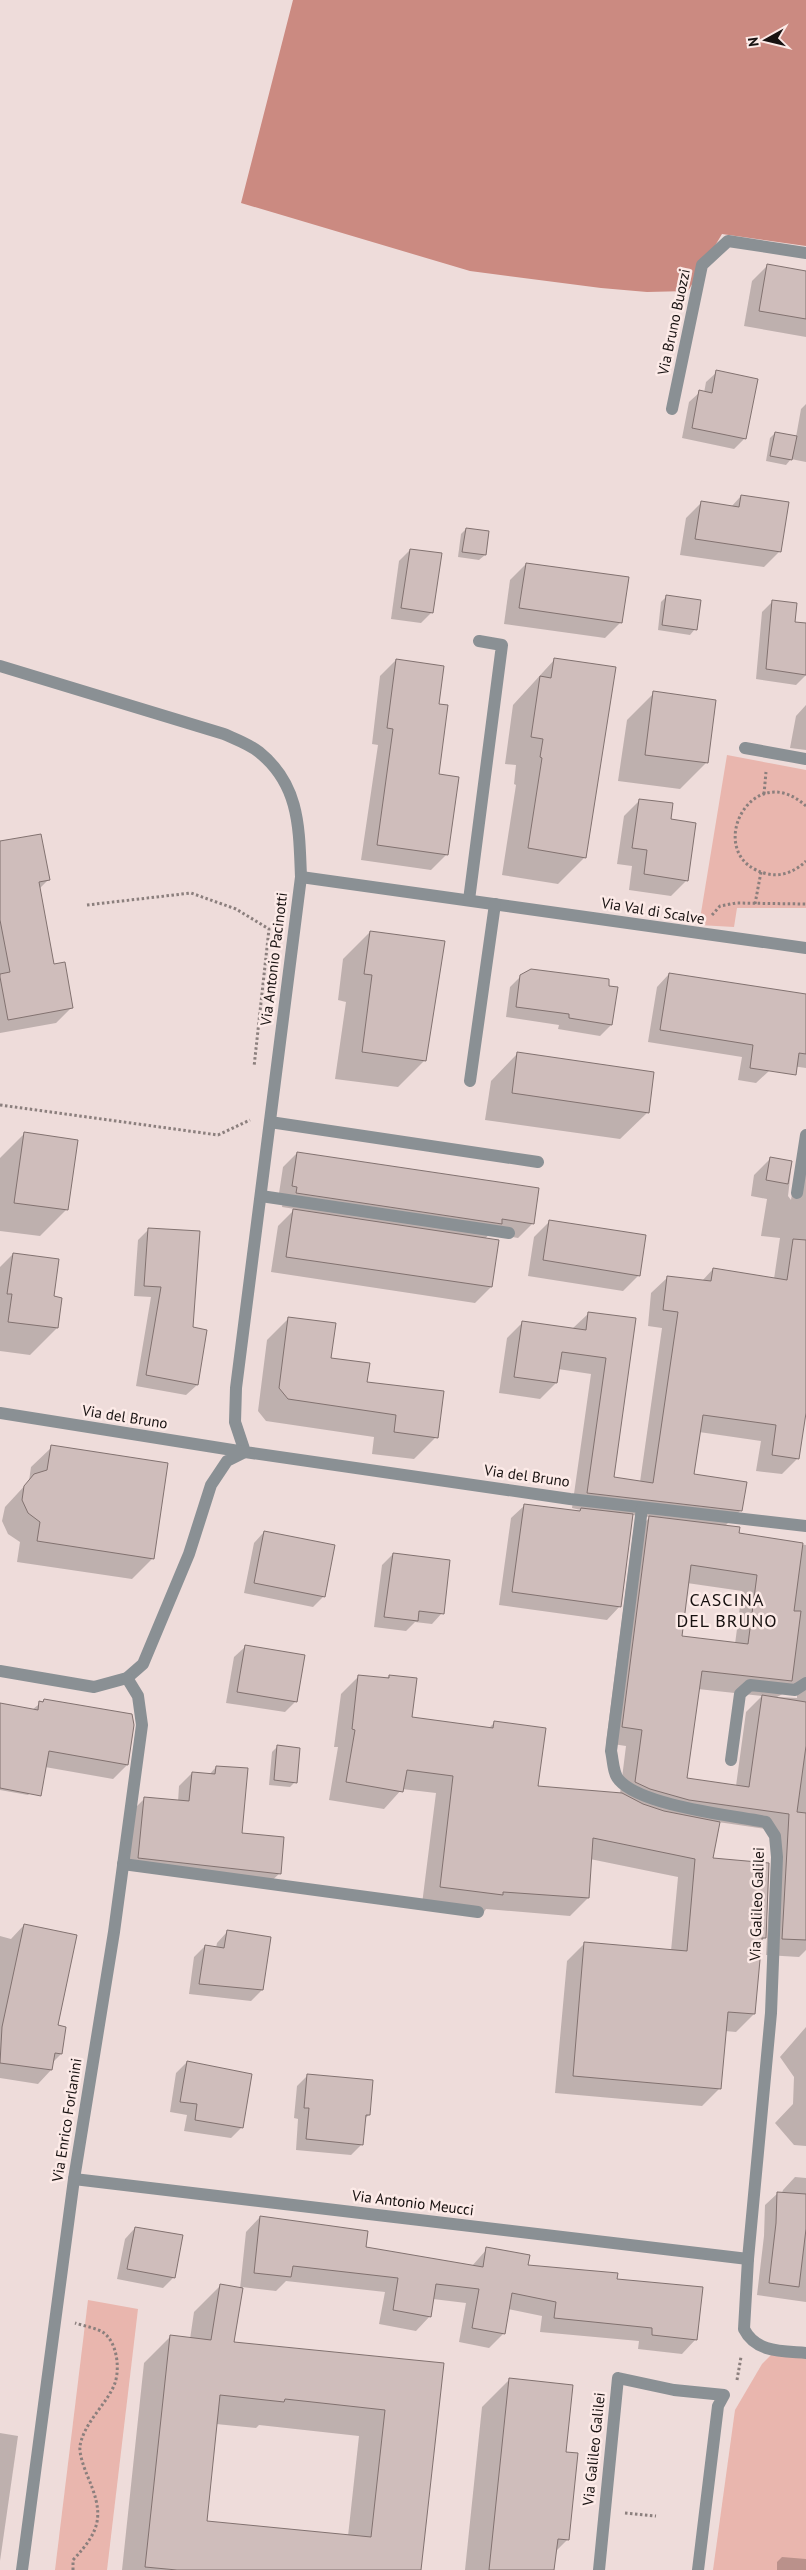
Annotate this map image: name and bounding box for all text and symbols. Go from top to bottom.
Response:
north arrow [741,15,791,65]
text: N [744,36,763,48]
street label: Via Bruno Buozzi [653,267,694,378]
street label: Via Antonio Pacinotti [256,891,291,1028]
street label: Via Val di Scalve [599,893,706,928]
street label: Via del Bruno [80,1400,169,1433]
street label: Via del Bruno [482,1460,571,1491]
district label: CASCINA DEL BRUNO [676,1588,778,1632]
street label: Via Galileo Galilei [745,1847,768,1962]
street label: Via Enrico Forlanini [47,2057,86,2184]
street label: Via Antonio Meucci [350,2185,475,2219]
street label: Via Galileo Galilei [578,2391,609,2508]

